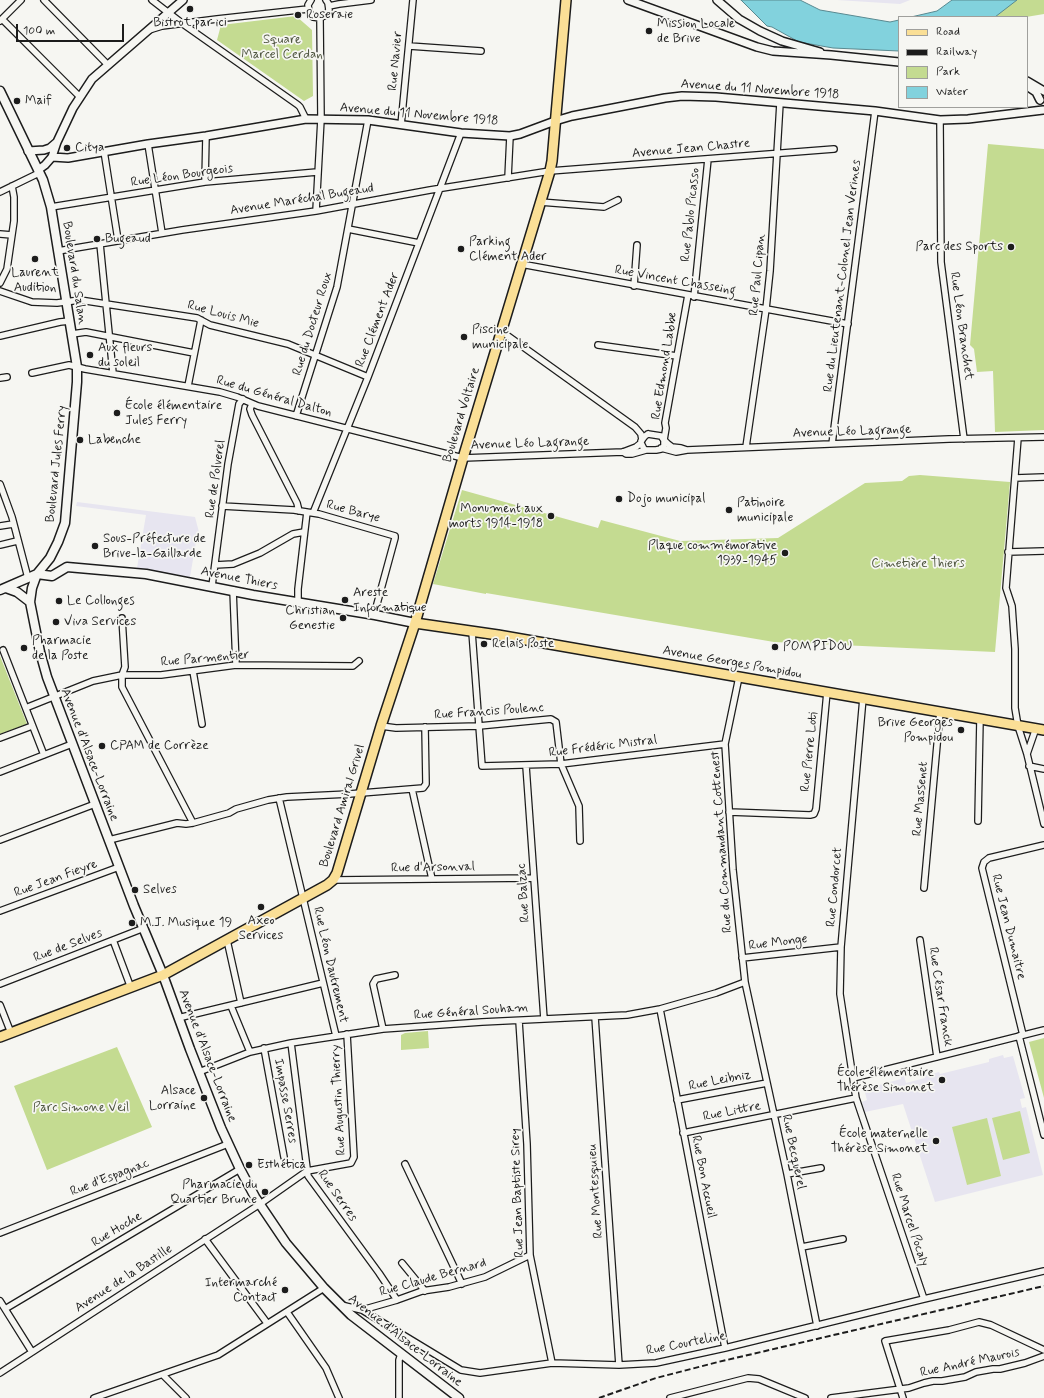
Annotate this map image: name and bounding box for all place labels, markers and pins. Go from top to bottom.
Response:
marker: Bistrot par ici [185,4,195,14]
place label: Roseraie [306,7,353,23]
marker: Roseraie [293,10,303,20]
place label: Bistrot par ici [153,15,227,31]
place label: Mission Locale de Brive [657,16,735,47]
marker: Mission Locale de Brive [644,26,654,36]
place label: Maif [25,93,52,109]
marker: Maif [12,96,22,106]
place label: Citya [75,140,104,156]
marker: Citya [62,143,72,153]
place label: Bugeaud [105,231,151,247]
marker: Bugeaud [92,234,102,244]
place label: Parking Clément Ader [469,234,546,265]
place label: Parc des Sports [916,239,1003,255]
marker: Parc des Sports [1006,242,1016,252]
marker: Parking Clément Ader [456,244,466,254]
marker: Laurent Audition [30,254,40,264]
place label: Laurent Audition [11,265,59,296]
place label: Piscine municipale [472,322,528,353]
marker: Piscine municipale [459,332,469,342]
place label: Aux fleurs du soleil [98,340,152,371]
marker: Aux fleurs du soleil [85,350,95,360]
place label: École élémentaire Jules Ferry [125,398,222,429]
marker: École élémentaire Jules Ferry [112,408,122,418]
place label: Labenche [88,432,141,448]
marker: Labenche [75,435,85,445]
place label: Dojo municipal [627,491,705,507]
marker: Dojo municipal [614,494,624,504]
place label: Patinoire municipale [737,495,793,526]
place label: Monument aux morts 1914-1918 [449,501,543,532]
marker: Patinoire municipale [724,505,734,515]
marker: Monument aux morts 1914-1918 [546,511,556,521]
place label: Sous-Préfecture de Brive-la-Gaillarde [103,531,206,562]
place label: Plaque commémorative 1939-1945 [648,538,777,569]
marker: Sous-Préfecture de Brive-la-Gaillarde [90,541,100,551]
marker: Plaque commémorative 1939-1945 [780,548,790,558]
place label: Areste Informatique [353,585,427,616]
place label: Le Collonges [67,593,135,609]
marker: Areste Informatique [340,595,350,605]
marker: Le Collonges [54,596,64,606]
place label: Christian Genestie [285,603,335,634]
marker: Christian Genestie [338,613,348,623]
place label: Viva Services [64,614,136,630]
marker: Viva Services [51,617,61,627]
place label: Pharmacie de la Poste [32,633,91,664]
place label: Relais Poste [492,636,554,652]
marker: Relais Poste [479,639,489,649]
place label: POMPIDOU [783,639,852,655]
marker: POMPIDOU [770,642,780,652]
marker: Pharmacie de la Poste [19,643,29,653]
place label: Brive Georges Pompidou [878,715,953,746]
marker: Brive Georges Pompidou [956,725,966,735]
place label: CPAM de Corrèze [110,738,209,754]
marker: CPAM de Corrèze [97,741,107,751]
place label: Selves [143,882,177,898]
marker: Selves [130,885,140,895]
marker: Axeo Services [256,902,266,912]
place label: Axeo Services [239,913,283,944]
place label: M.J. Musique 19 [140,915,232,931]
marker: M.J. Musique 19 [127,918,137,928]
place label: École élémentaire Thérèse Simonet [837,1065,934,1096]
marker: École élémentaire Thérèse Simonet [937,1075,947,1085]
place label: Alsace Lorraine [149,1083,196,1114]
marker: Alsace Lorraine [199,1093,209,1103]
place label: École maternelle Thérèse Simonet [831,1126,928,1157]
marker: École maternelle Thérèse Simonet [931,1136,941,1146]
place label: Esthética [257,1157,306,1173]
marker: Esthética [244,1160,254,1170]
place label: Pharmacie du Quartier Brune [170,1177,257,1208]
marker: Pharmacie du Quartier Brune [260,1187,270,1197]
place label: Intermarché Contact [205,1275,277,1306]
marker: Intermarché Contact [280,1285,290,1295]

